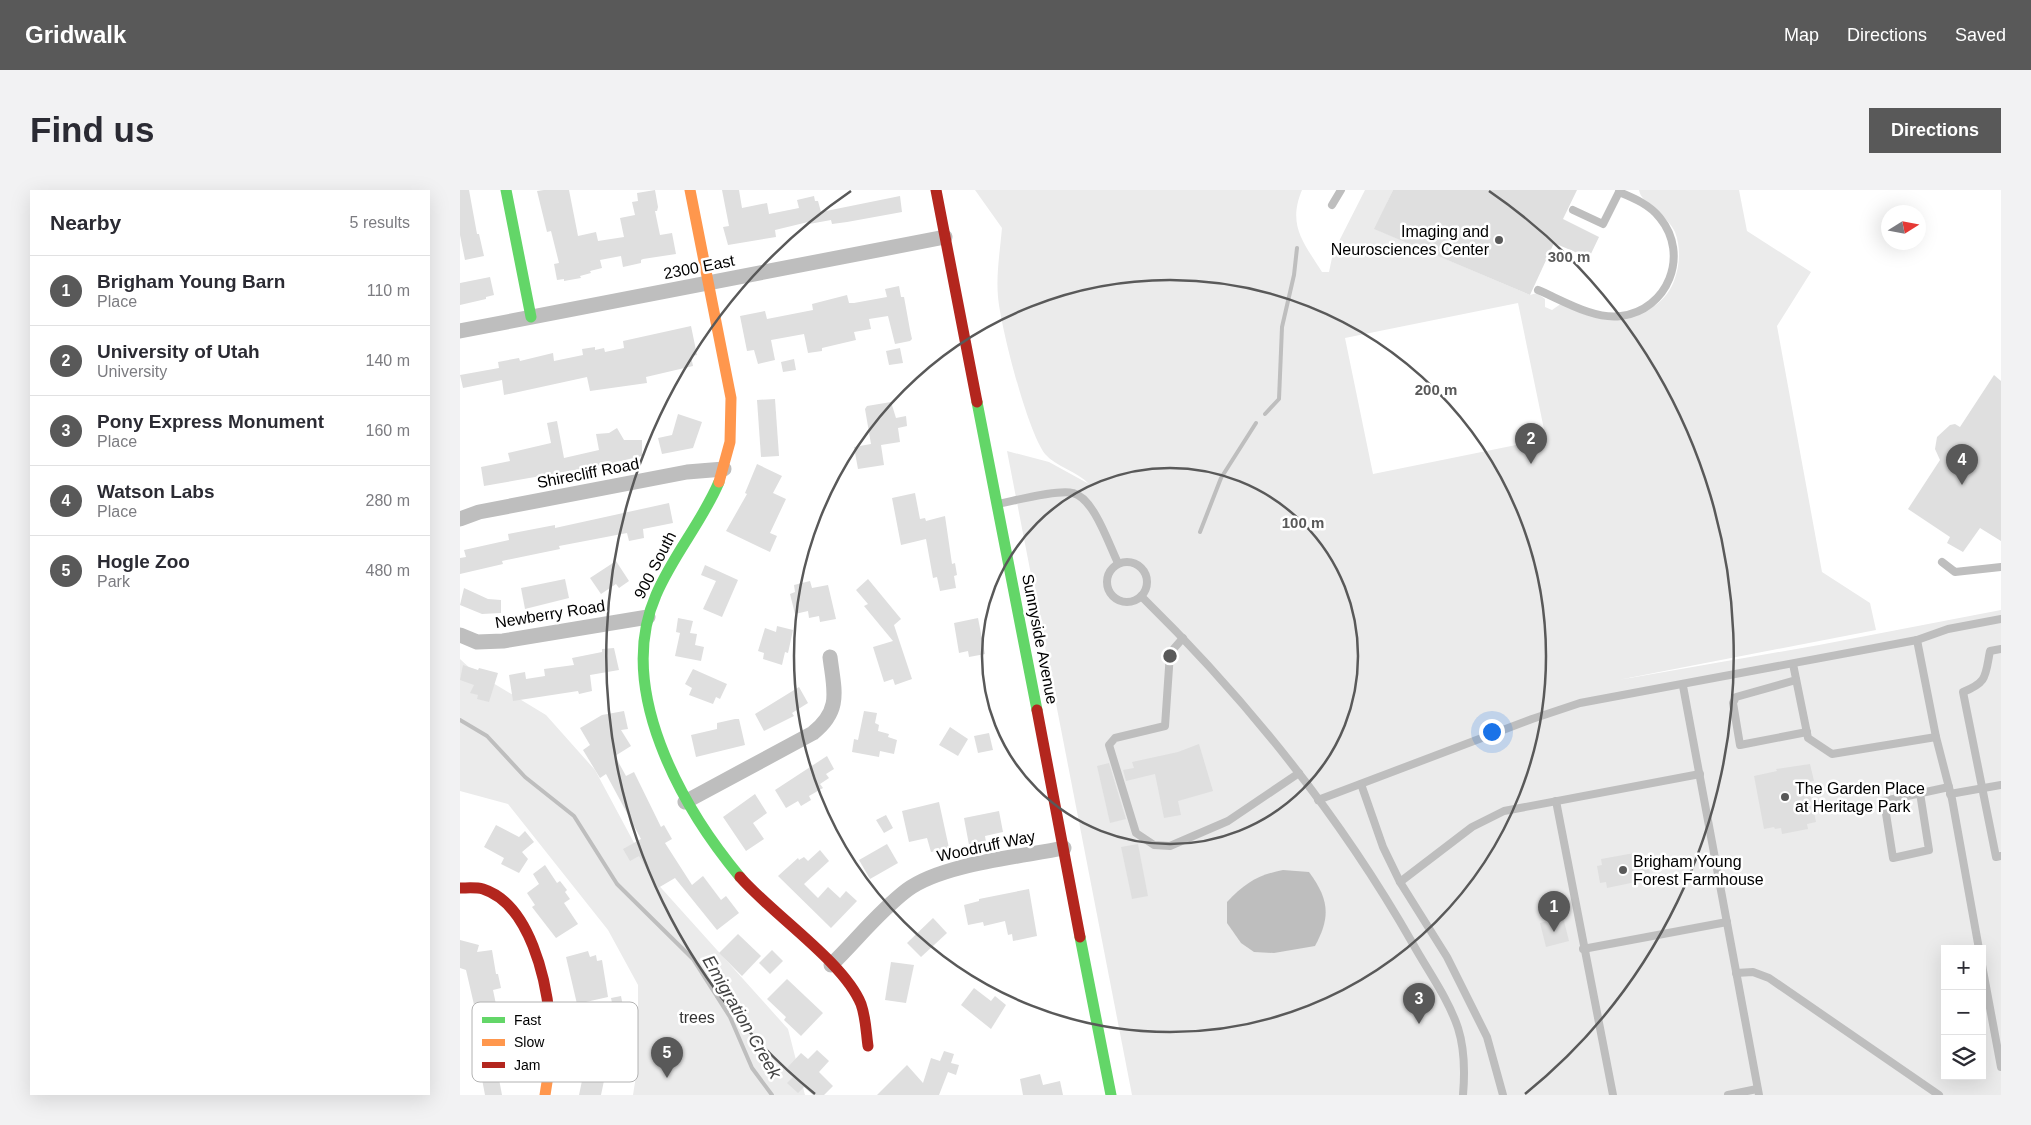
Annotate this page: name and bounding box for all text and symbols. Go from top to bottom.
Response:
text: Gridwalk [25,21,126,48]
text: Map [1784,25,1819,45]
text: Directions [1847,25,1927,45]
text: Saved [1955,25,2006,45]
button: Directions [1869,108,2001,153]
text: Find us [30,110,154,149]
north arrow [1881,205,1926,250]
text: Nearby [50,211,121,234]
text: 5 results [350,214,410,231]
place label: Imaging and Neurosciences Center [1331,223,1490,258]
marker: Imaging and Neurosciences Center [1493,234,1505,246]
text: 300 m [1548,248,1590,265]
street label: 2300 East [662,252,737,282]
text: Brigham Young Barn [97,271,285,292]
text: 1 [62,282,70,299]
text: 110 m [367,282,410,299]
text: Place [97,293,137,310]
text: University of Utah [97,341,260,362]
text: 2 [62,352,70,369]
text: 140 m [366,352,410,369]
text: University [97,363,167,380]
text: 200 m [1415,381,1457,398]
text: Pony Express Monument [97,411,324,432]
text: 3 [62,422,70,439]
text: 160 m [366,422,410,439]
pin: 2 [1515,423,1547,464]
text: Place [97,433,137,450]
pin: 4 [1946,444,1978,485]
street label: Shirecliff Road [535,455,641,491]
text: Watson Labs [97,481,215,502]
text: 4 [62,492,70,509]
text: 280 m [366,492,410,509]
text: Place [97,503,137,520]
text: 100 m [1282,514,1324,531]
street label: 900 South [631,529,679,601]
text: Hogle Zoo [97,551,190,572]
text: 5 [62,562,70,579]
text: 480 m [366,562,410,579]
street label: Sunnyside Avenue [1019,572,1061,706]
text: Park [97,573,130,590]
street label: Newberry Road [494,597,606,631]
centre of rings [1161,647,1179,665]
your location [1479,719,1505,745]
place label: The Garden Place at Heritage Park [1795,780,1925,815]
marker: The Garden Place at Heritage Park [1779,791,1791,803]
street label: Woodruff Way [935,827,1037,865]
place label: Brigham Young Forest Farmhouse [1633,853,1764,888]
marker: Brigham Young Forest Farmhouse [1617,864,1629,876]
pin: 1 [1538,891,1570,932]
map controls [1941,945,1986,1080]
button: + [1941,945,1986,990]
water label: Emigration Creek [699,952,786,1083]
pin: 3 [1403,983,1435,1024]
button: − [1941,990,1986,1035]
legend [472,1002,638,1082]
park label: trees [679,1009,715,1026]
text: Fast [514,1012,541,1028]
text: Slow [514,1034,545,1050]
button: layers [1941,1035,1986,1080]
pin: 5 [651,1037,683,1078]
text: Jam [514,1057,540,1073]

